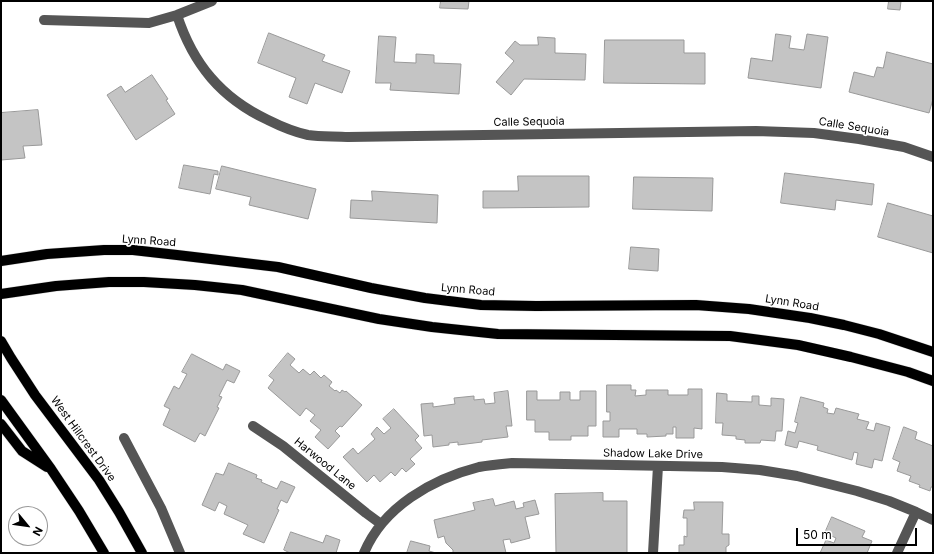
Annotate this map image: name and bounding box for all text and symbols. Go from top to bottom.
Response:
street label: Calle Sequoia [493,115,565,129]
street label: Calle Sequoia [818,115,890,139]
street label: Lynn Road [121,233,177,249]
street label: Lynn Road [440,281,496,299]
street label: Lynn Road [764,292,820,314]
street label: West Hillcrest Drive [48,394,118,484]
street label: Harwood Lane [291,435,359,493]
street label: Shadow Lake Drive [603,447,703,461]
north arrow [8,506,48,546]
scale bar [798,520,919,546]
text: N [29,524,46,538]
text: 50 m [803,527,832,542]

